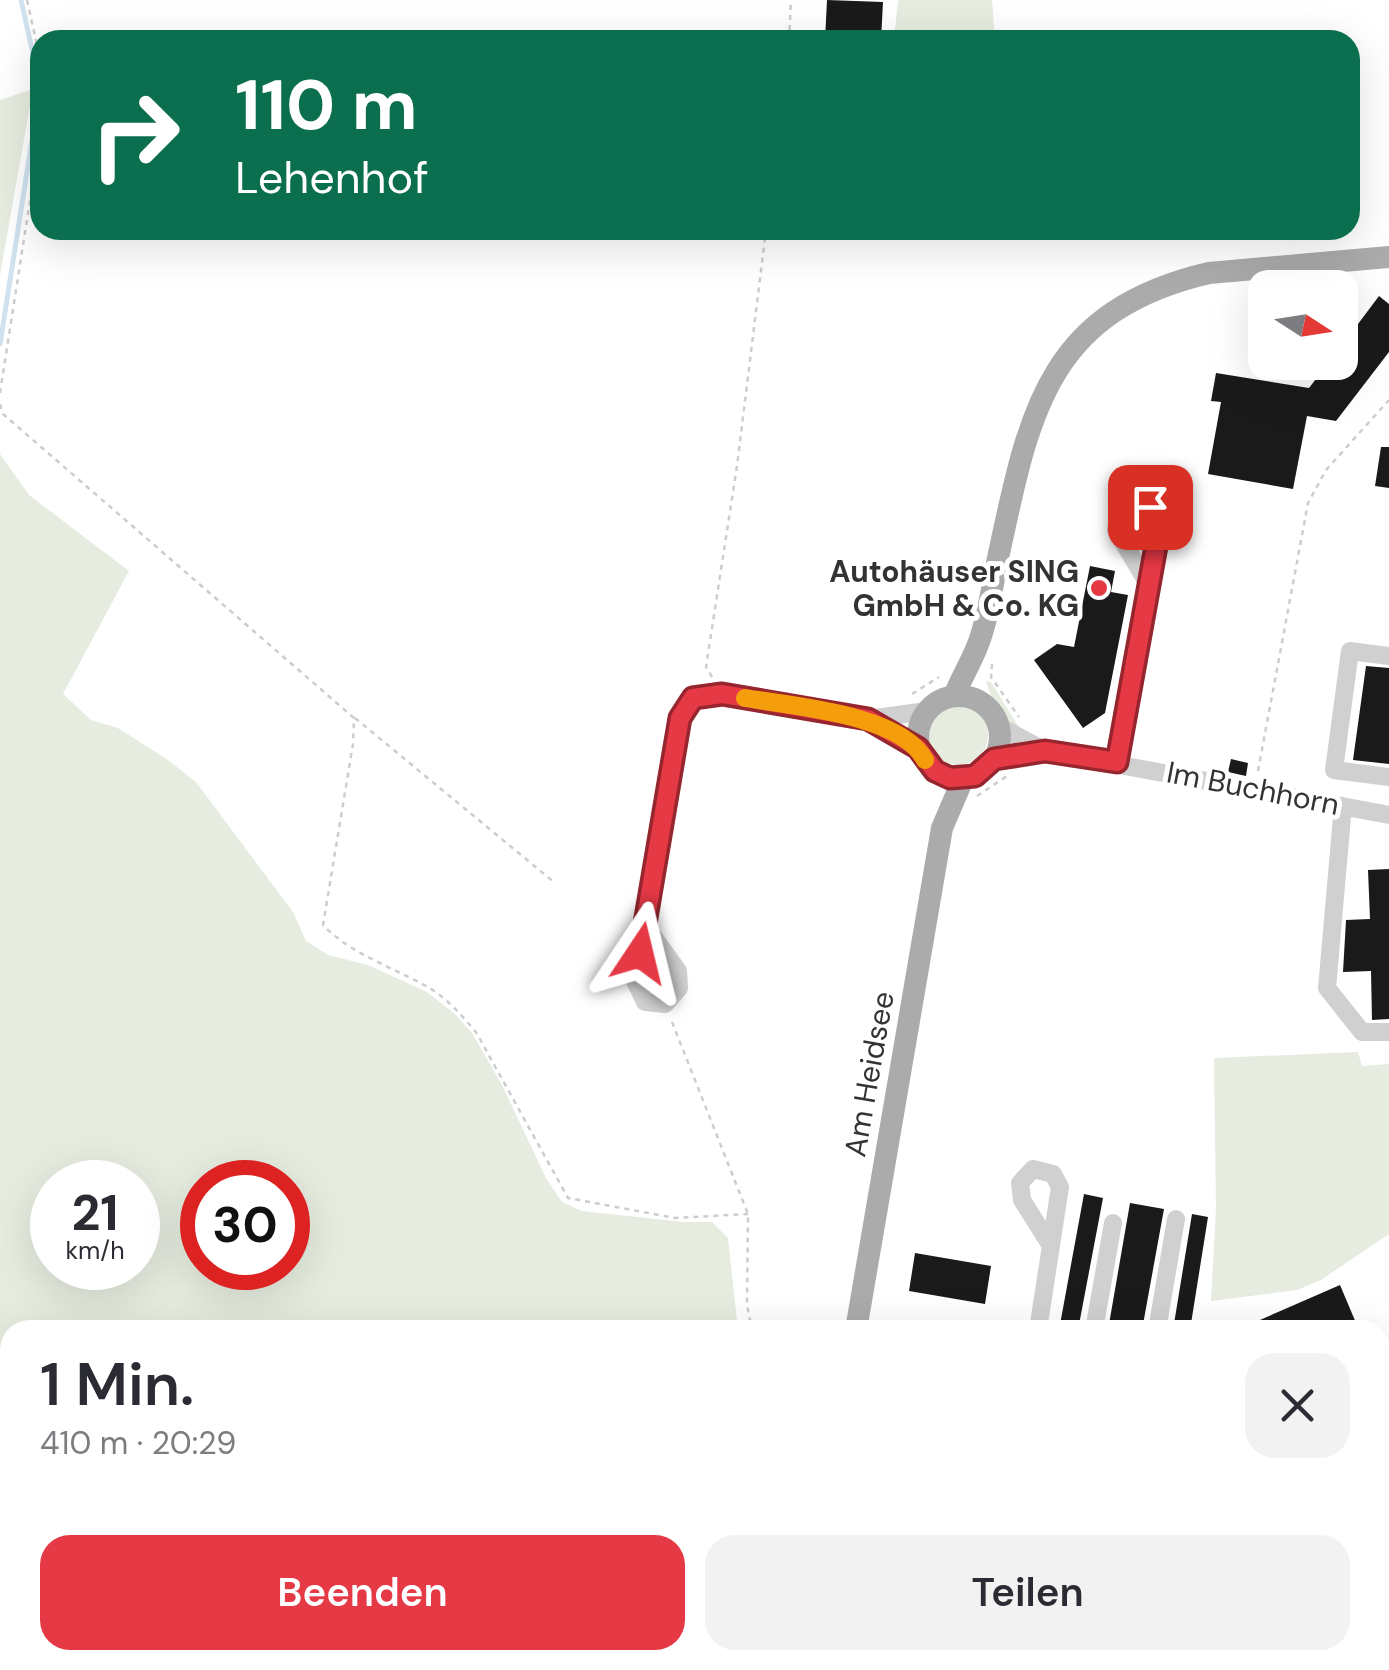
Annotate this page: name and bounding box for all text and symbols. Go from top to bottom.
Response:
text: 110 m [235,60,418,151]
icon: right [70,70,200,200]
text: Lehenhof [235,148,428,207]
north arrow [1248,270,1358,380]
map controls [1248,270,1358,380]
pin [1108,465,1193,550]
icon: arrive [1123,480,1178,535]
place label: Autohäuser SING GmbH & Co. KG [829,552,1079,625]
marker: Autohäuser SING GmbH & Co. KG [1088,577,1110,599]
street label: Im Buchhorn [1163,752,1343,824]
position arrow [588,901,692,1005]
street label: Am Heidsee [835,988,903,1160]
speed limit sign: 30 [180,1160,310,1290]
text: 21 [71,1180,119,1246]
text: km/h [65,1234,125,1267]
text: 1 Min. [40,1345,194,1424]
button: close [1245,1353,1350,1458]
text: 410 m · 20:29 [40,1422,236,1464]
button: Beenden [40,1535,685,1650]
button: Teilen [705,1535,1350,1650]

